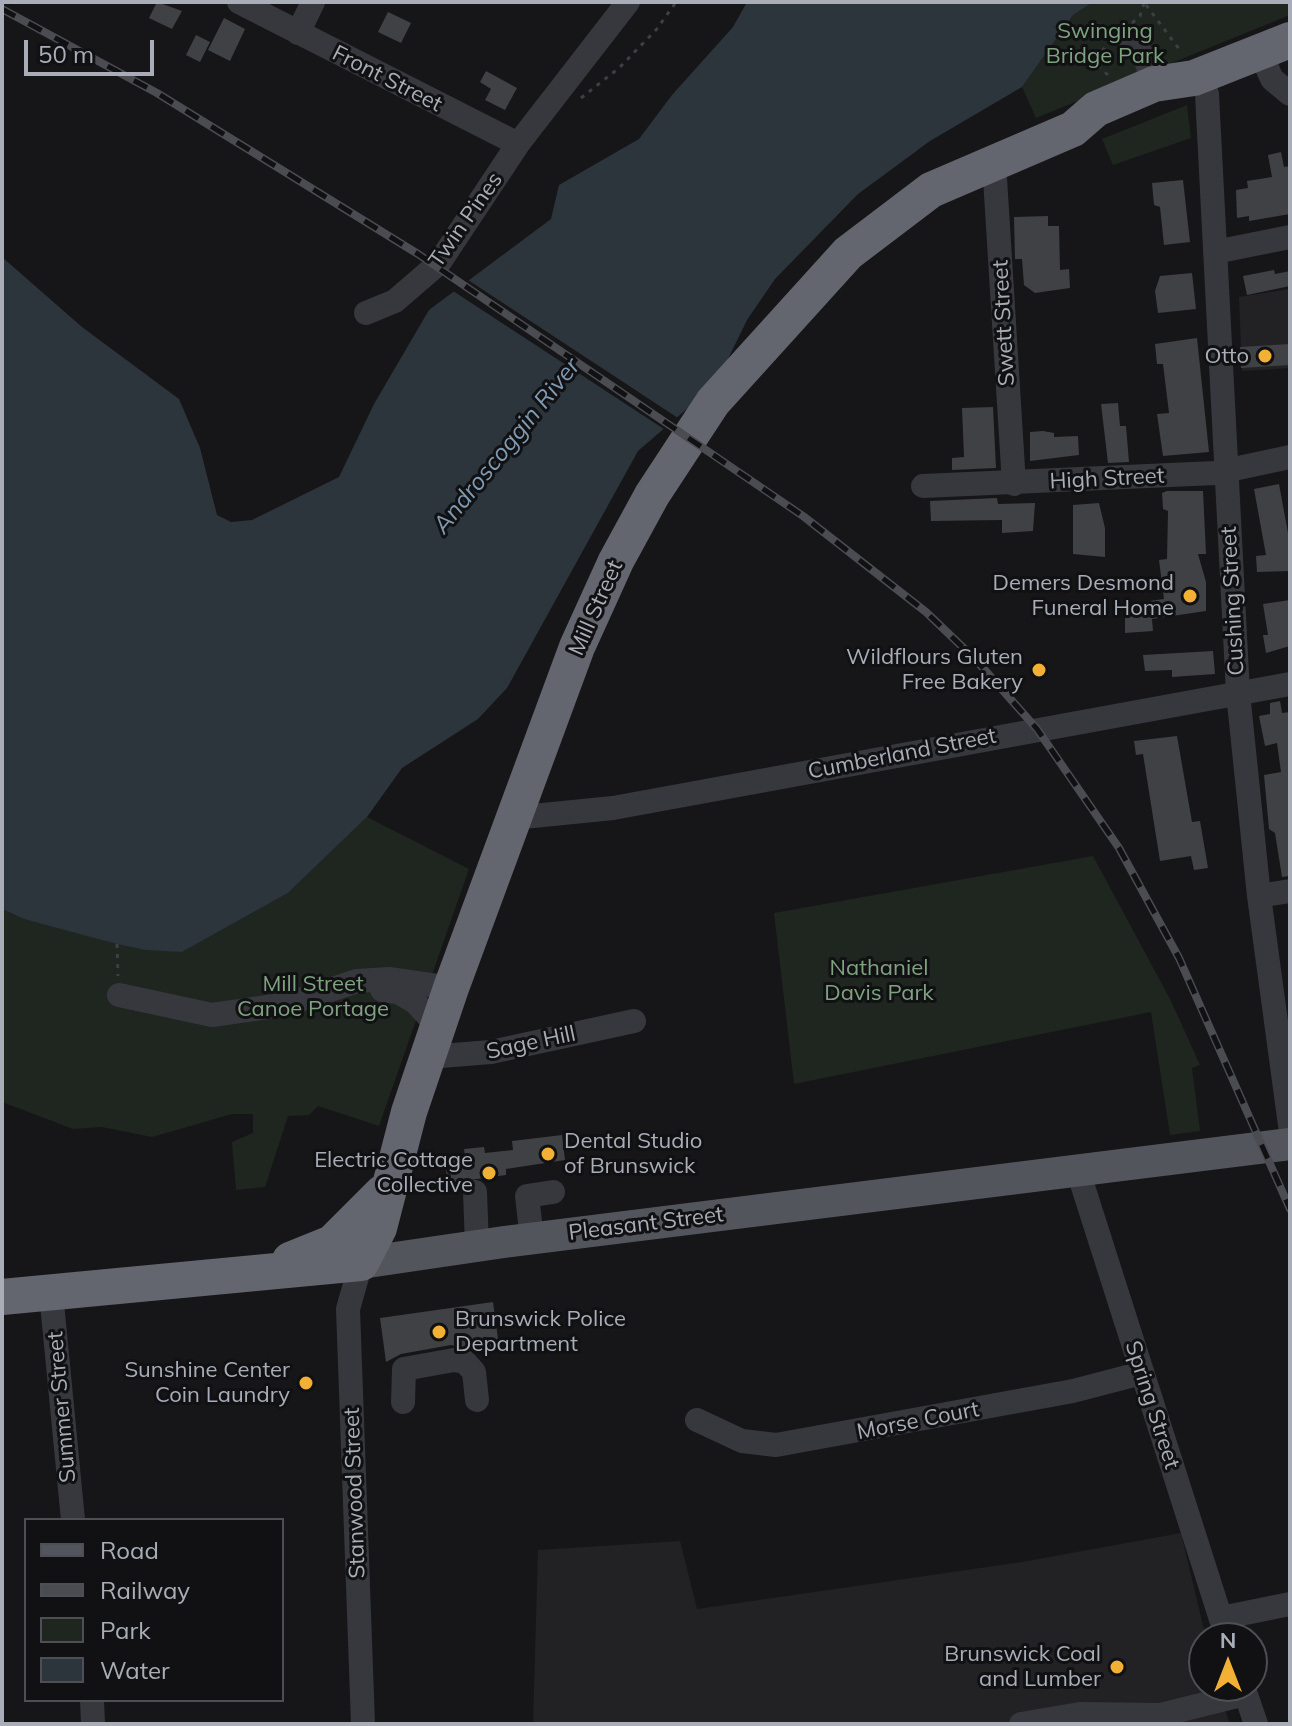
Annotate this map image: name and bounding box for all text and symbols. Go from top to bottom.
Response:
park label: Swinging Bridge Park [1046,18,1164,70]
scale bar [28,24,158,74]
text: 50 m [38,39,94,69]
street label: Front Street [328,40,446,118]
street label: Twin Pines [424,167,508,273]
street label: Swett Street [988,259,1020,387]
place label: Otto [1204,343,1249,369]
marker: Otto [1256,347,1274,365]
water label: Androscoggin River [427,353,587,539]
street label: High Street [1049,463,1165,495]
street label: Cushing Street [1216,526,1250,676]
street label: Mill Street [563,556,629,660]
place label: Demers Desmond Funeral Home [993,570,1174,622]
marker: Demers Desmond Funeral Home [1181,587,1199,605]
place label: Wildflours Gluten Free Bakery [846,644,1023,696]
marker: Wildflours Gluten Free Bakery [1030,661,1048,679]
street label: Cumberland Street [806,723,998,785]
park label: Nathaniel Davis Park [824,955,934,1006]
park label: Mill Street Canoe Portage [237,971,389,1022]
street label: Sage Hill [484,1021,578,1065]
place label: Dental Studio of Brunswick [564,1128,702,1180]
marker: Dental Studio of Brunswick [539,1145,557,1163]
place label: Electric Cottage Collective [314,1147,473,1198]
marker: Electric Cottage Collective [480,1164,498,1182]
street label: Pleasant Street [567,1201,725,1247]
place label: Brunswick Police Department [455,1306,626,1358]
marker: Brunswick Police Department [430,1323,448,1341]
street label: Summer Street [42,1330,82,1484]
street label: Spring Street [1119,1338,1185,1472]
place label: Sunshine Center Coin Laundry [124,1357,290,1408]
marker: Sunshine Center Coin Laundry [297,1374,315,1392]
street label: Morse Court [855,1396,981,1446]
street label: Stanwood Street [339,1407,371,1579]
legend [24,1518,284,1702]
text: Road [100,1535,159,1565]
text: Railway [100,1575,190,1605]
text: Park [100,1615,151,1645]
north arrow [1188,1622,1268,1702]
text: N [1220,1626,1236,1654]
place label: Brunswick Coal and Lumber [944,1641,1101,1692]
text: Water [100,1655,170,1685]
marker: Brunswick Coal and Lumber [1108,1658,1126,1676]

